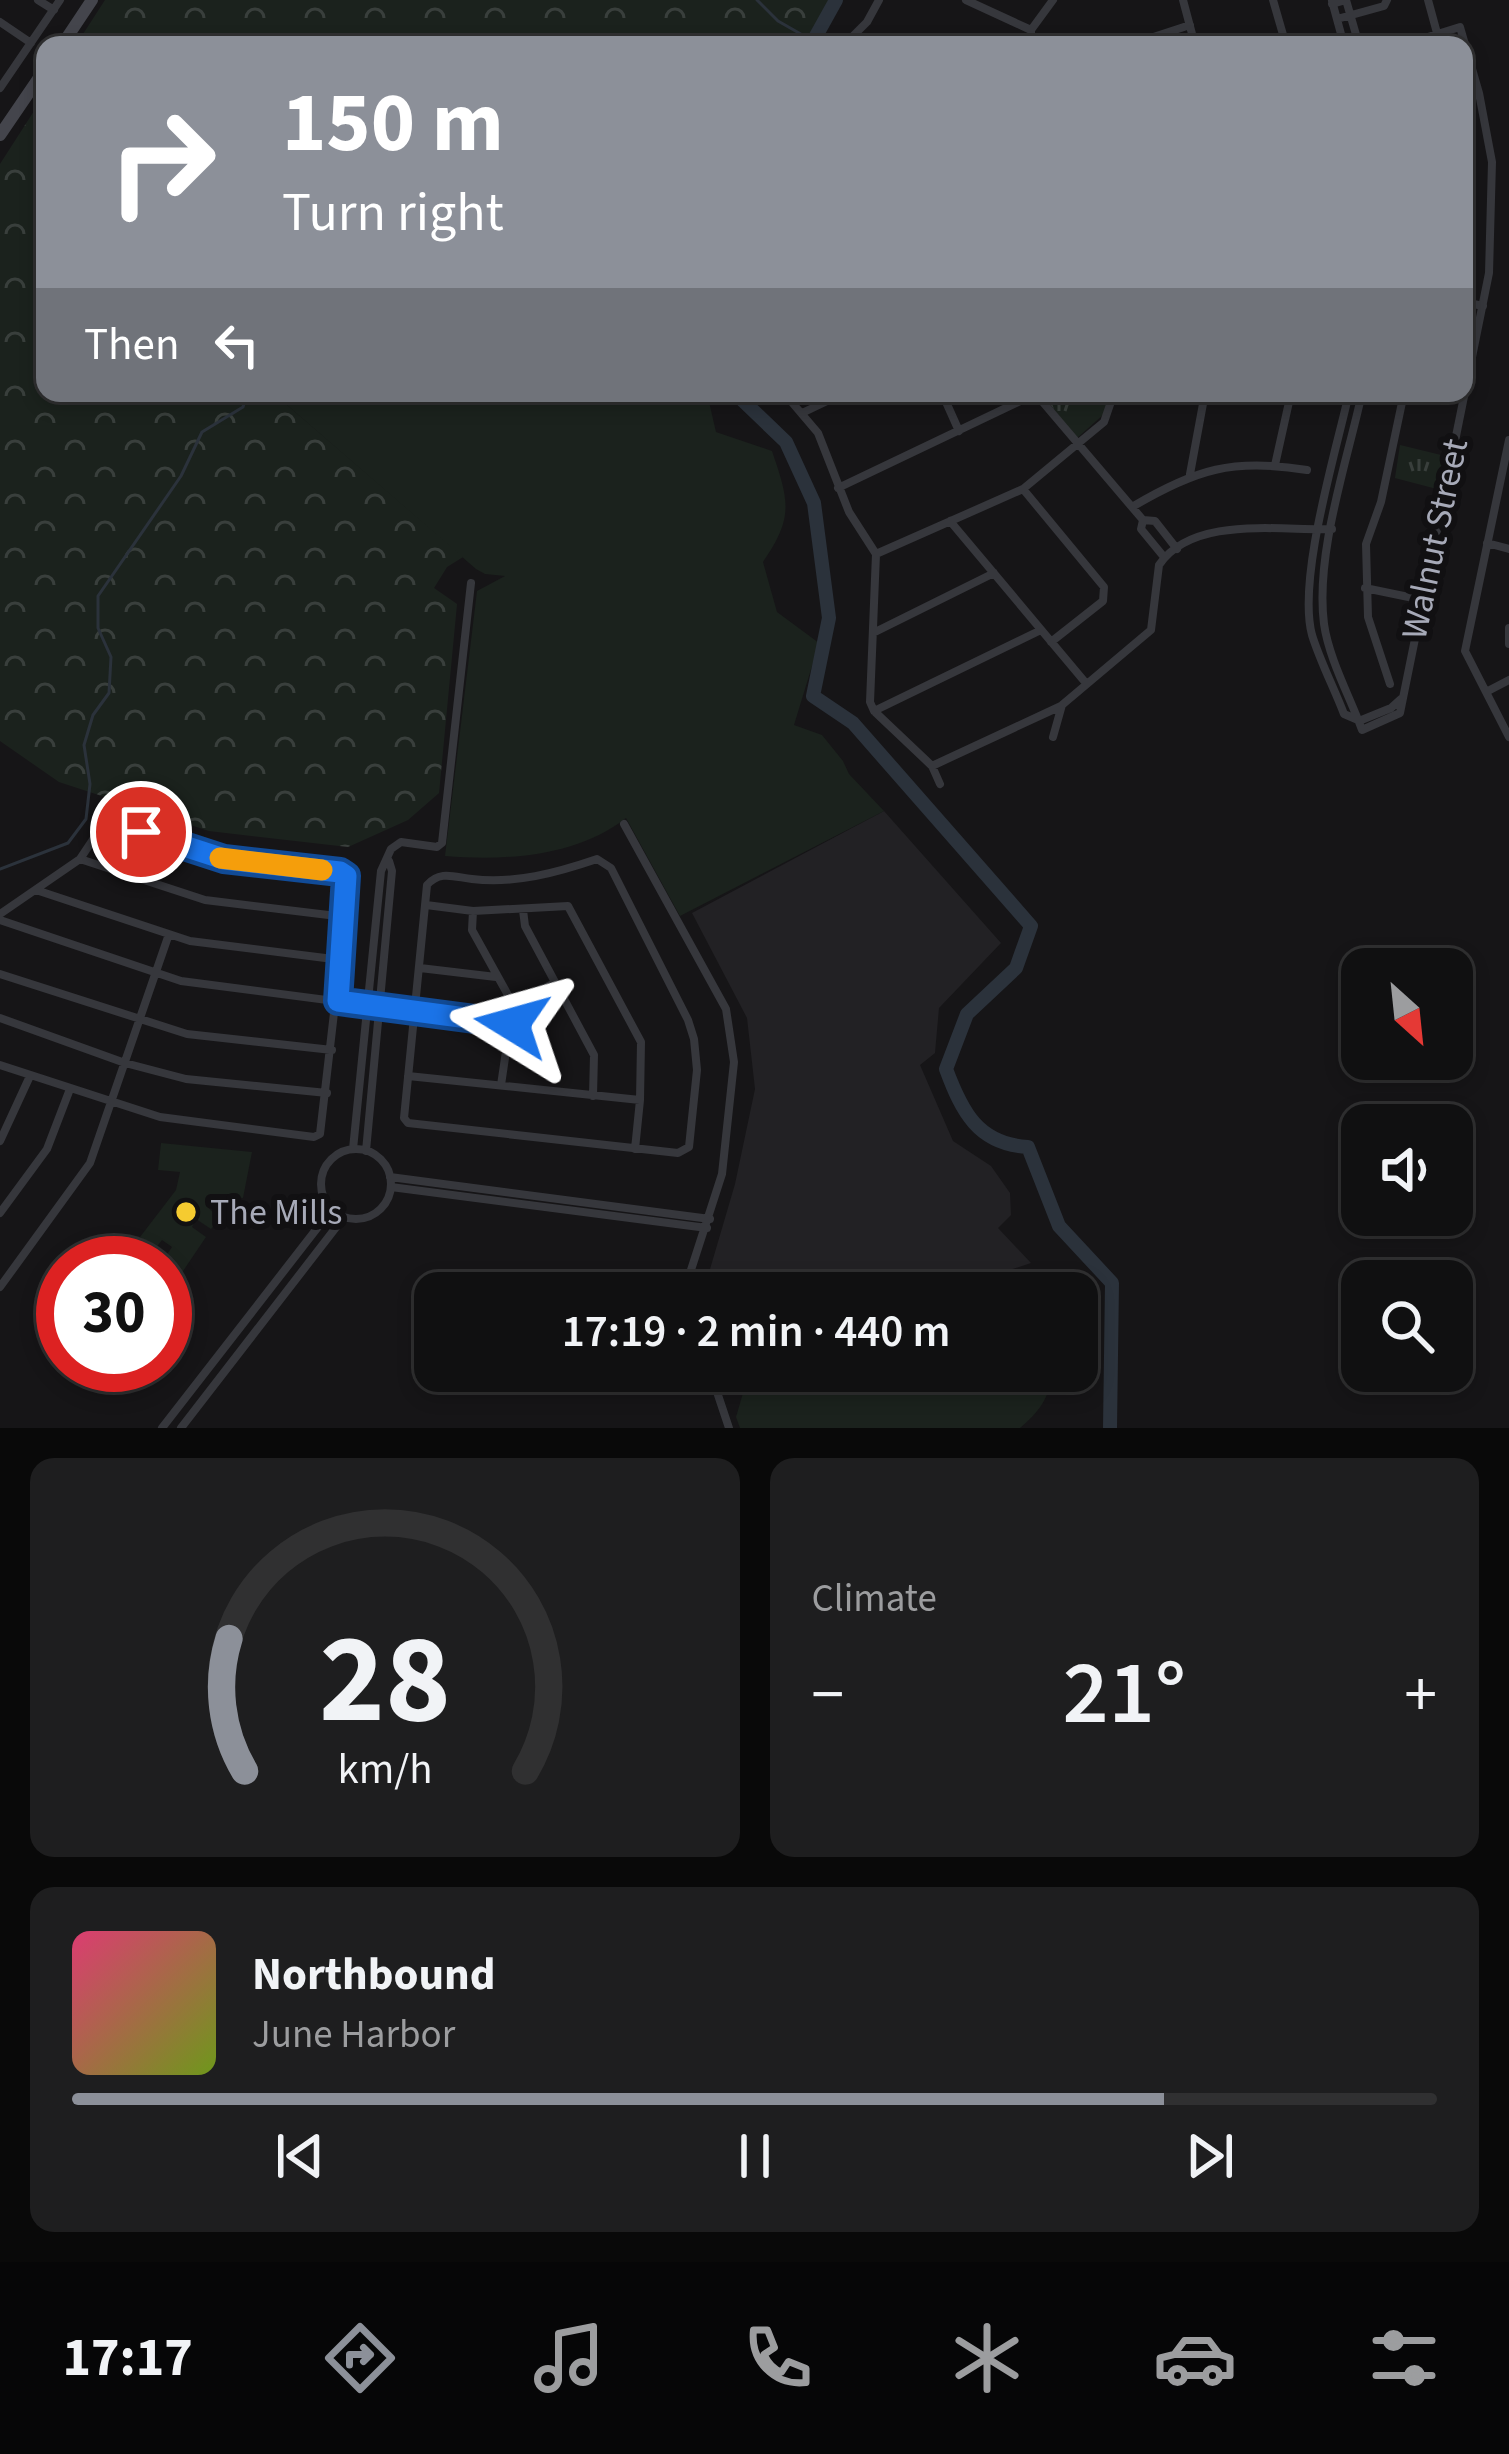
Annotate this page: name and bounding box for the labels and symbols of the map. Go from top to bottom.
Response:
street label: Walnut Street [1389,434,1481,644]
pin [90,781,192,883]
north arrow [1341,948,1473,1080]
position arrow [449,961,575,1087]
place label: The Mills [210,1187,342,1238]
marker: The Mills [173,1199,199,1225]
speed limit sign: 30 [36,1236,192,1392]

